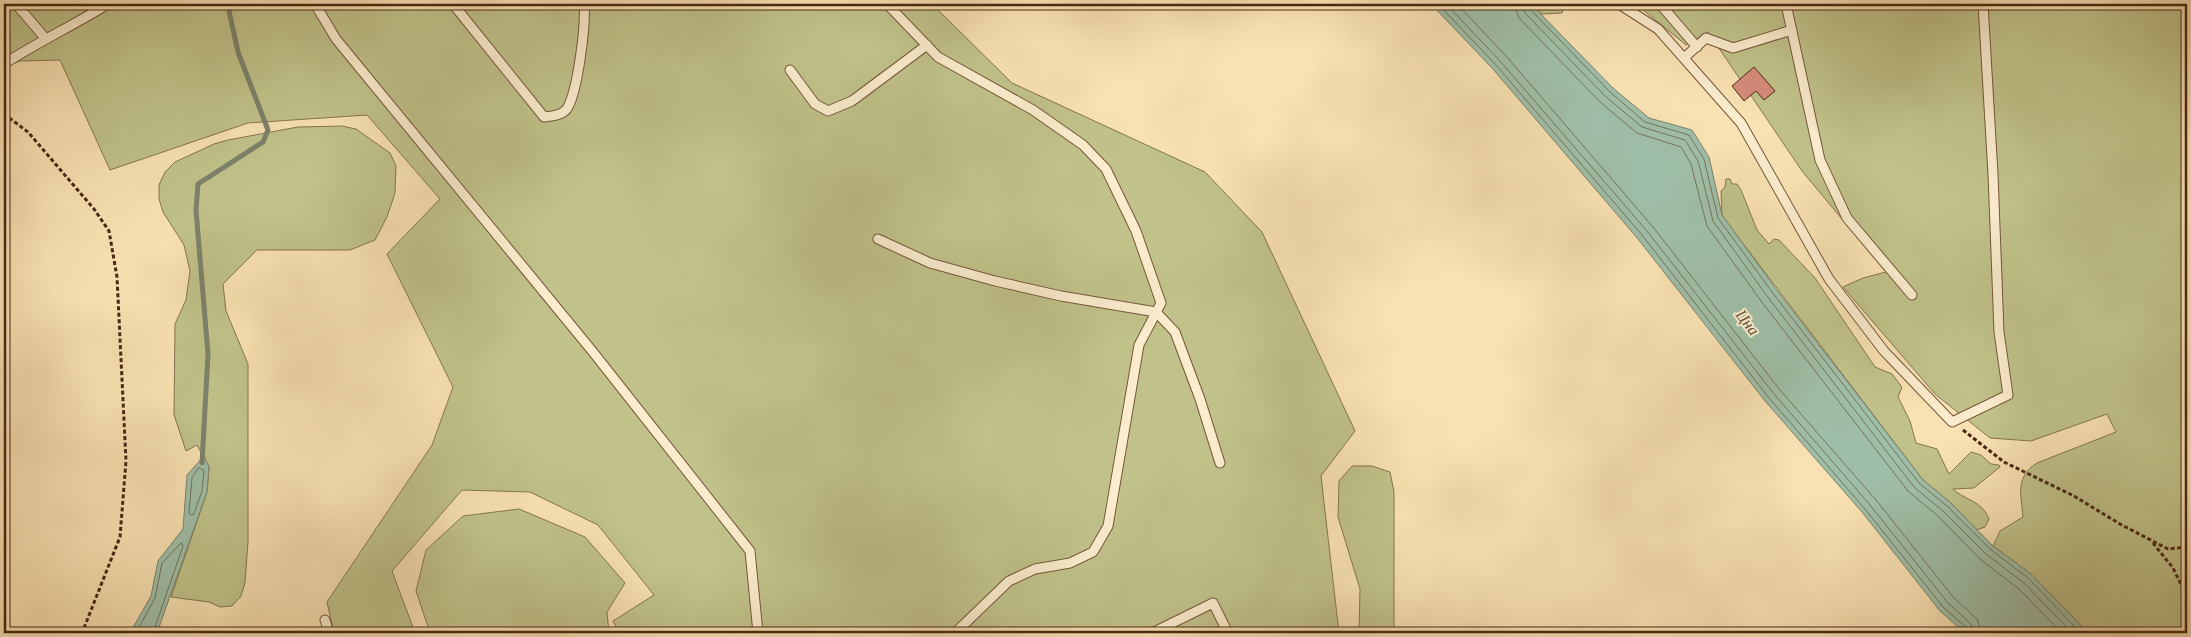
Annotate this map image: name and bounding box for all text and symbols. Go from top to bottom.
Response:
water label: Цна [1730,305,1763,340]

